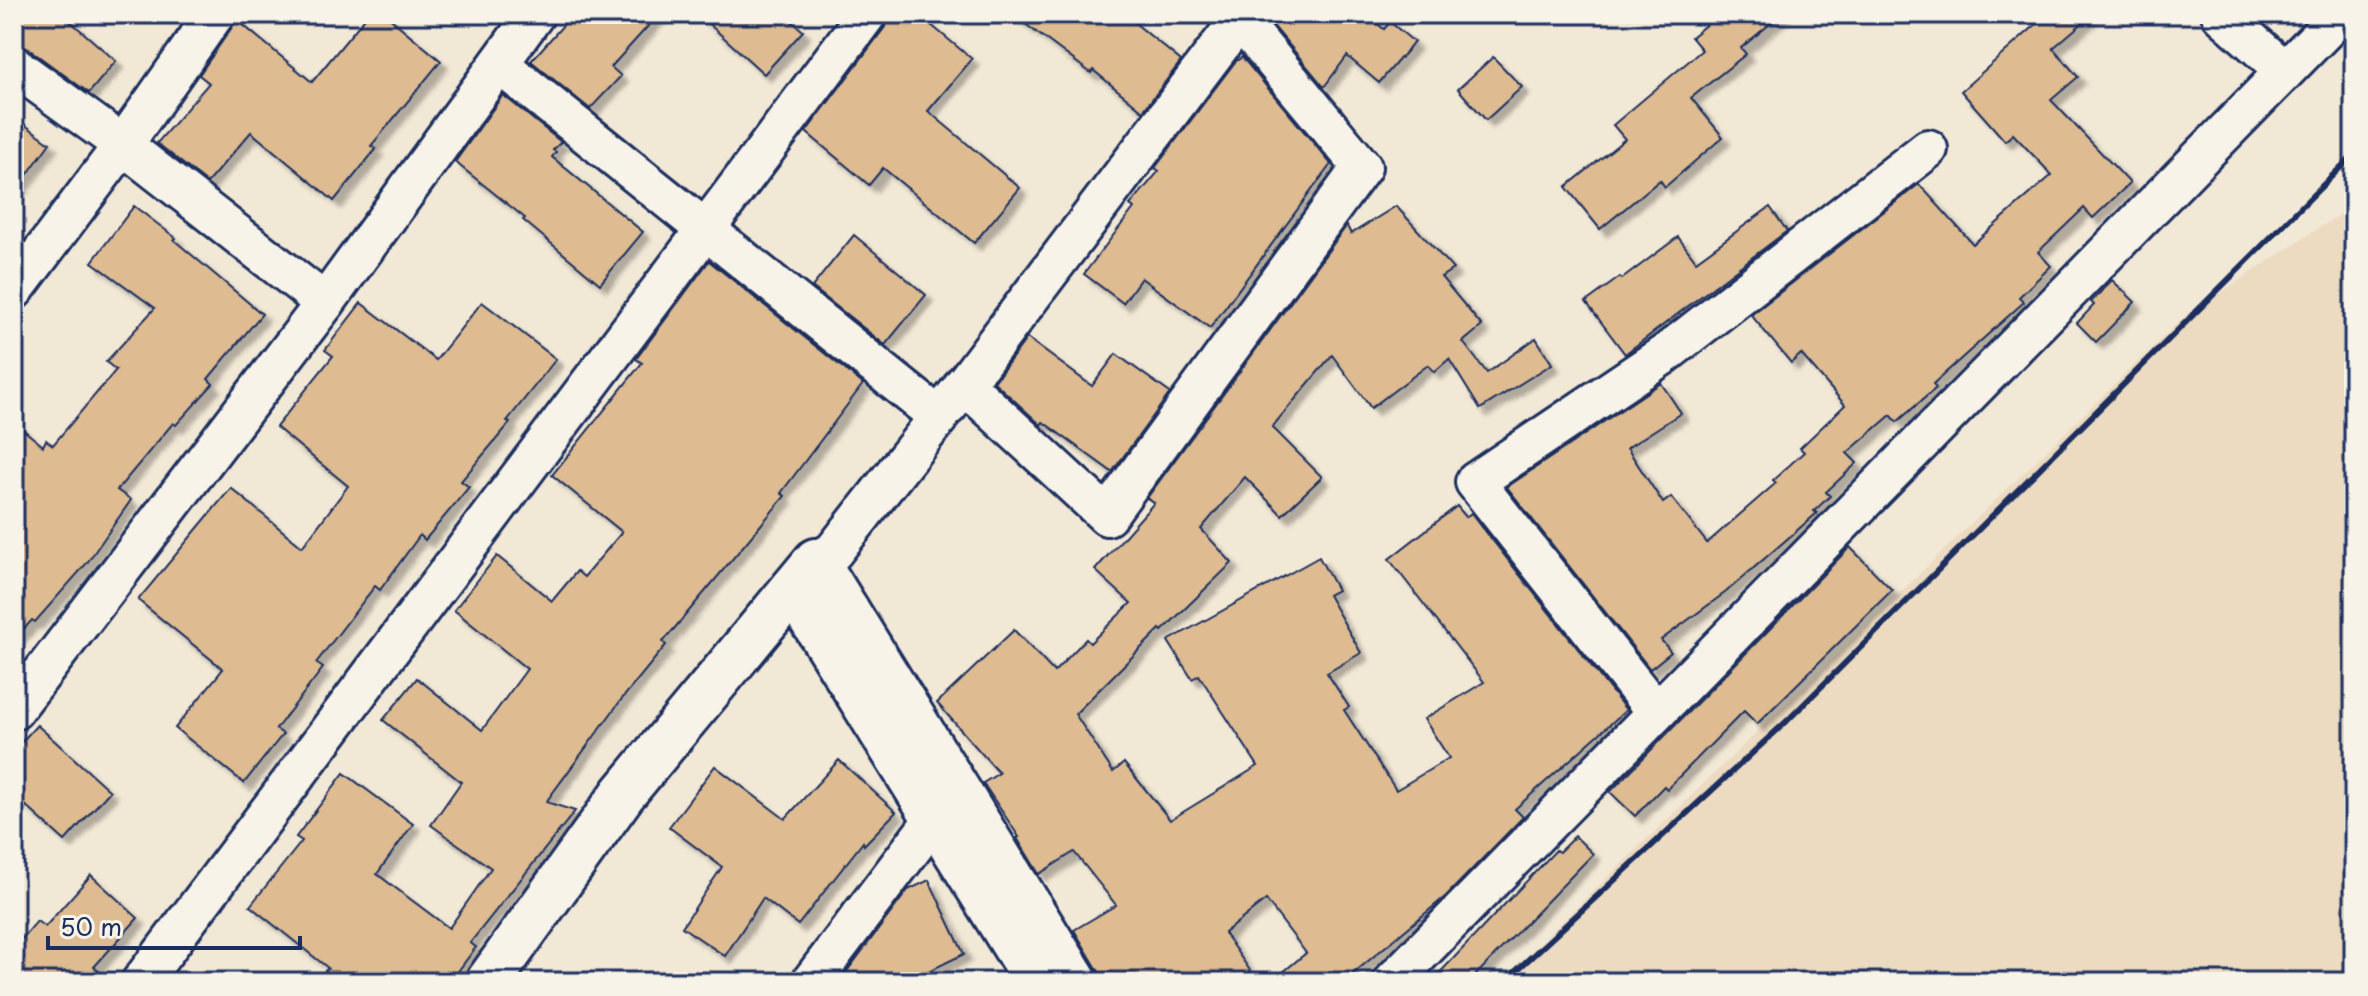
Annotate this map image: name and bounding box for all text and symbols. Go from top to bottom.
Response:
scale bar [48,900,300,950]
text: 50 m [60,908,122,944]

